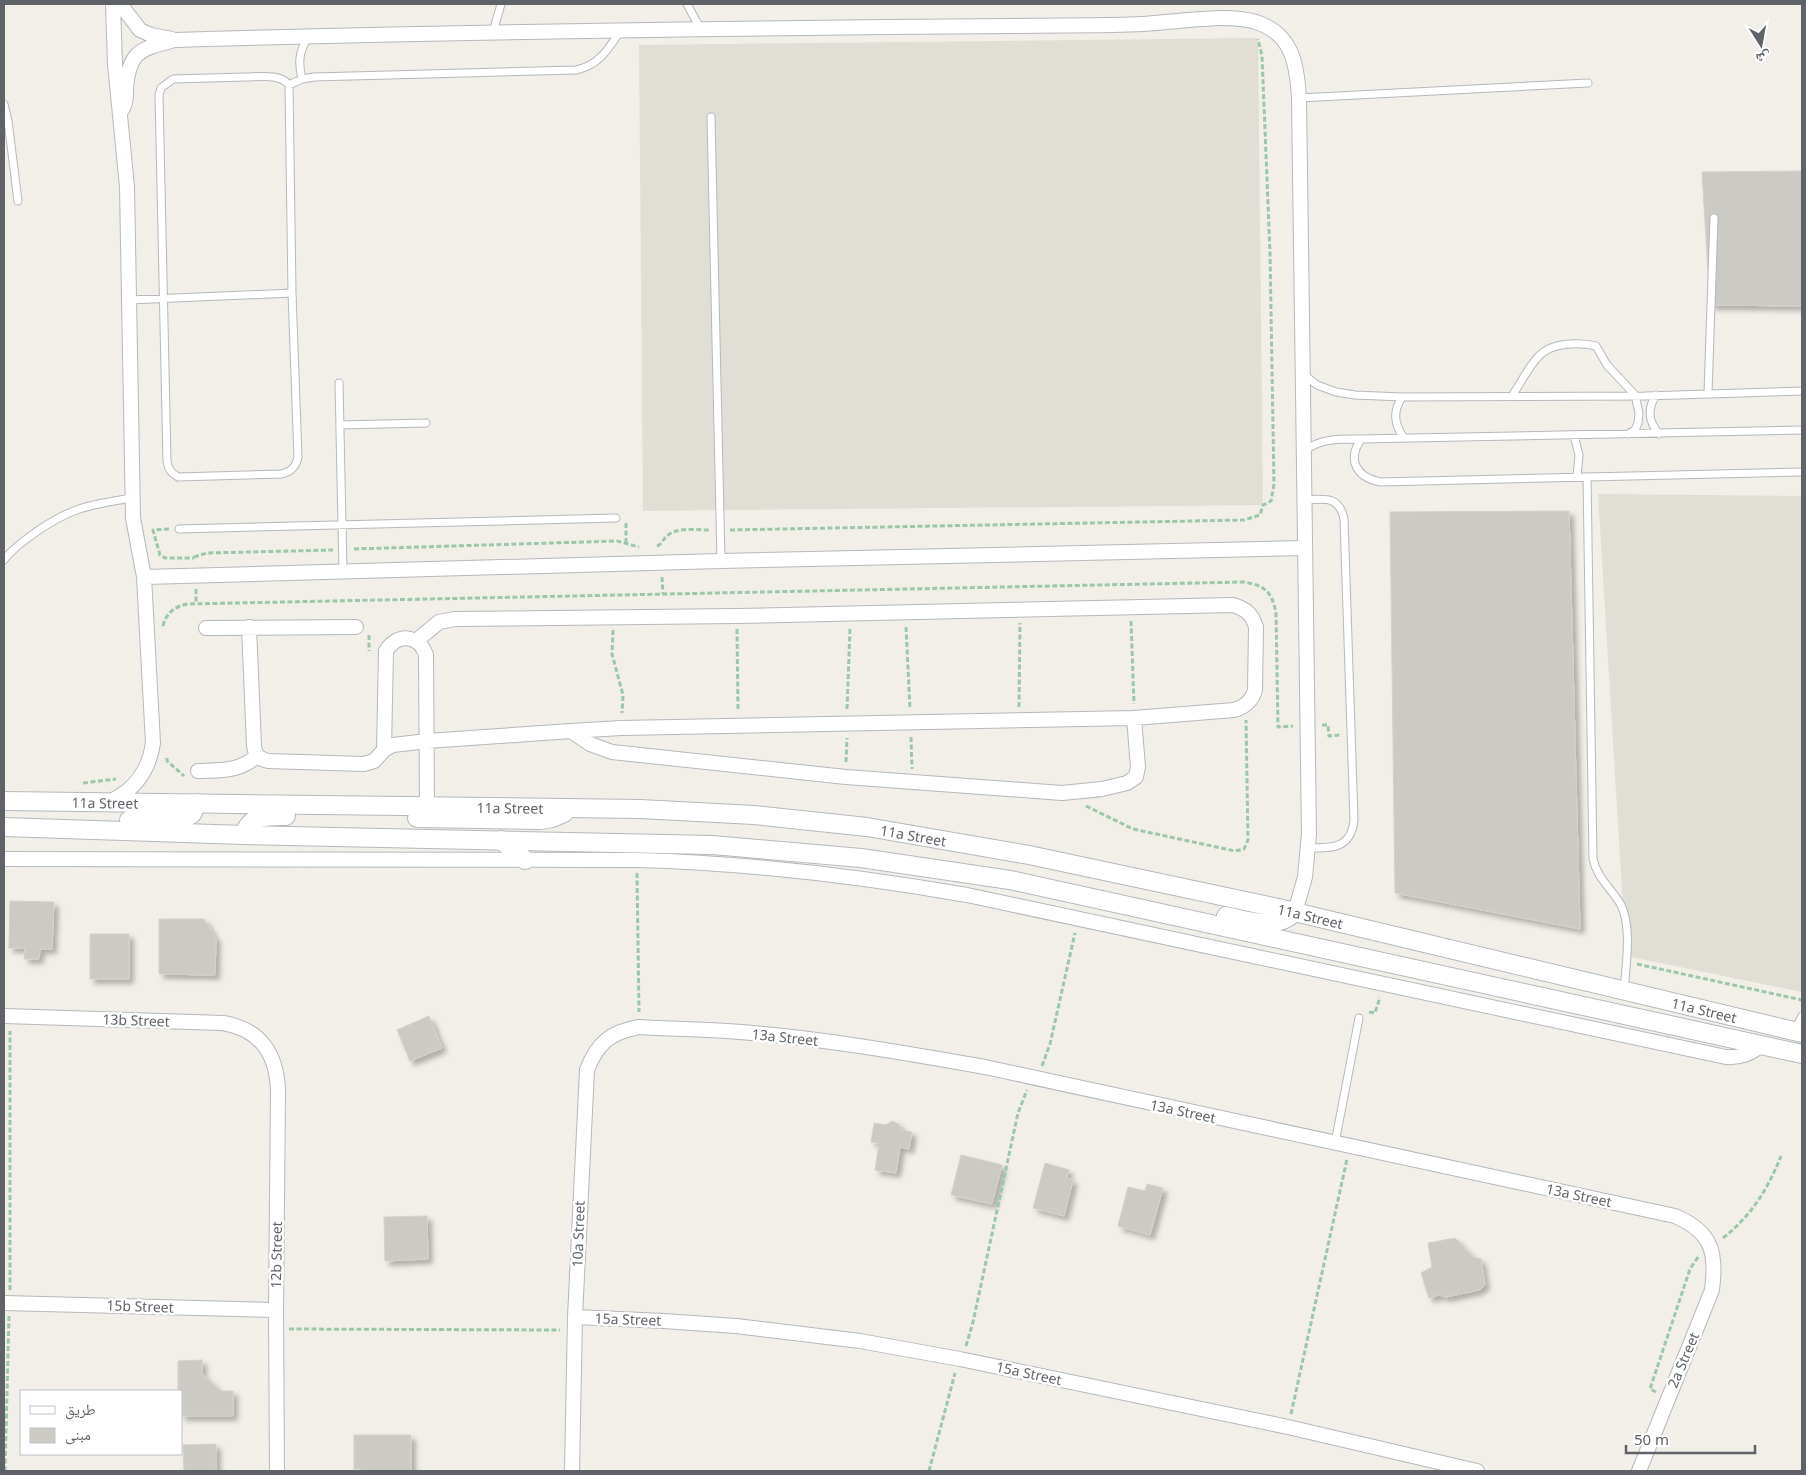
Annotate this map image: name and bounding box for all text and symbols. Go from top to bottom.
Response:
north arrow [1736,20,1786,70]
text: ش [1754,48,1773,69]
street label: 11a Street [72,792,138,812]
street label: 11a Street [477,797,543,817]
street label: 11a Street [879,820,948,850]
street label: 11a Street [1276,899,1345,933]
street label: 11a Street [1670,993,1739,1027]
street label: 13b Street [102,1009,170,1031]
street label: 13a Street [751,1024,819,1050]
street label: 13a Street [1148,1095,1218,1127]
street label: 13a Street [1544,1179,1614,1211]
street label: 10a Street [567,1200,589,1268]
street label: 12b Street [266,1221,286,1289]
street label: 15b Street [106,1295,174,1317]
street label: 15a Street [594,1308,662,1330]
street label: 2a Street [1663,1329,1703,1391]
street label: 15a Street [994,1357,1064,1389]
legend [20,1390,182,1455]
text: طريق [65,1399,96,1420]
scale bar [1626,1422,1755,1454]
text: مبنى [65,1424,91,1445]
text: 50 m [1634,1429,1669,1449]

